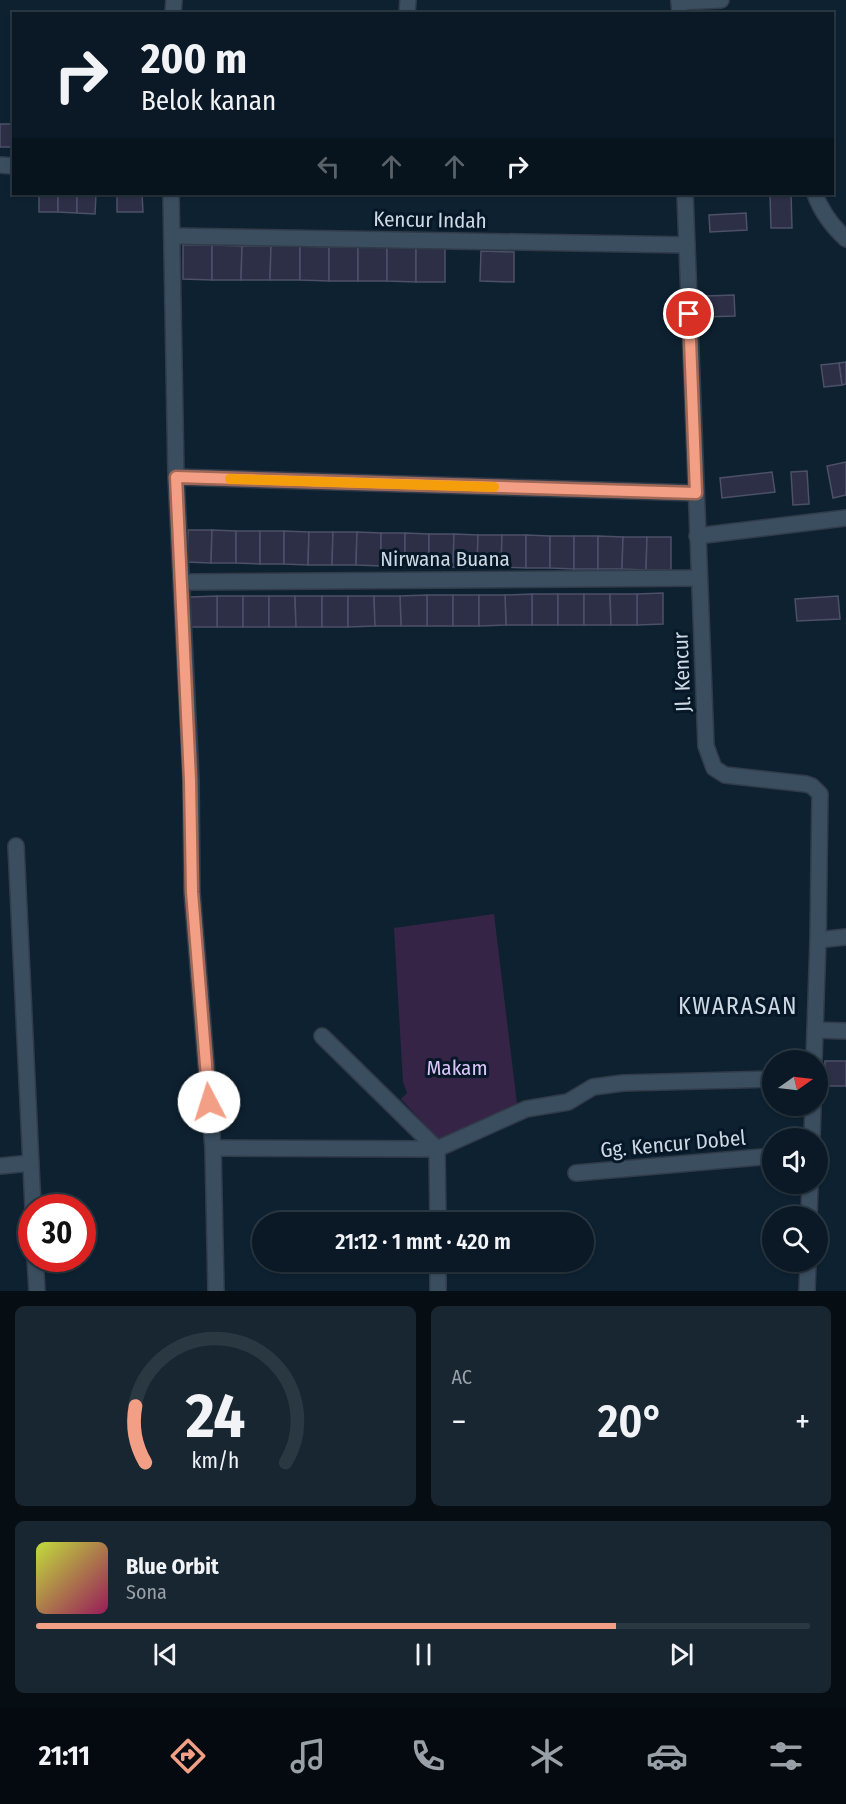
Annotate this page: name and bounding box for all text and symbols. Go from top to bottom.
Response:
text: 200 m [141,34,247,84]
icon: right [42,36,120,114]
text: Belok kanan [141,85,276,117]
icon: left [312,150,345,183]
icon: ahead [375,150,408,183]
icon: ahead [438,150,471,183]
icon: right [501,150,534,183]
street label: Kencur Indah [373,206,487,234]
pin [663,288,714,339]
icon: arrive [672,297,705,330]
street label: Nirwana Buana [380,546,510,572]
street label: Jl. Kencur [668,631,696,712]
district label: KWARASAN [678,992,798,1020]
north arrow [762,1050,828,1116]
map controls [762,1050,828,1272]
park label: Makam [426,1055,488,1081]
position arrow [177,1070,241,1134]
street label: Gg. Kencur Dobel [599,1125,747,1163]
button: sound [762,1128,828,1194]
speed limit sign: 30 [18,1194,96,1272]
button: search [762,1206,828,1272]
text: 21:12 · 1 mnt · 420 m [335,1228,511,1255]
text: AC [452,1365,472,1389]
text: 24 [184,1379,245,1454]
text: 20° [598,1395,664,1449]
text: − [452,1402,466,1442]
text: + [795,1402,810,1442]
text: km/h [191,1448,239,1474]
text: Blue Orbit [126,1553,219,1580]
text: Sona [126,1580,167,1604]
icon: previous [149,1638,182,1671]
icon: pause [407,1638,440,1671]
icon: next [665,1638,698,1671]
icon: directions [167,1735,209,1777]
icon: music [287,1735,329,1777]
icon: phone [407,1735,449,1777]
icon: climate [526,1735,568,1777]
icon: car [646,1735,688,1777]
icon: filters [765,1735,807,1777]
text: 21:11 [39,1740,90,1772]

